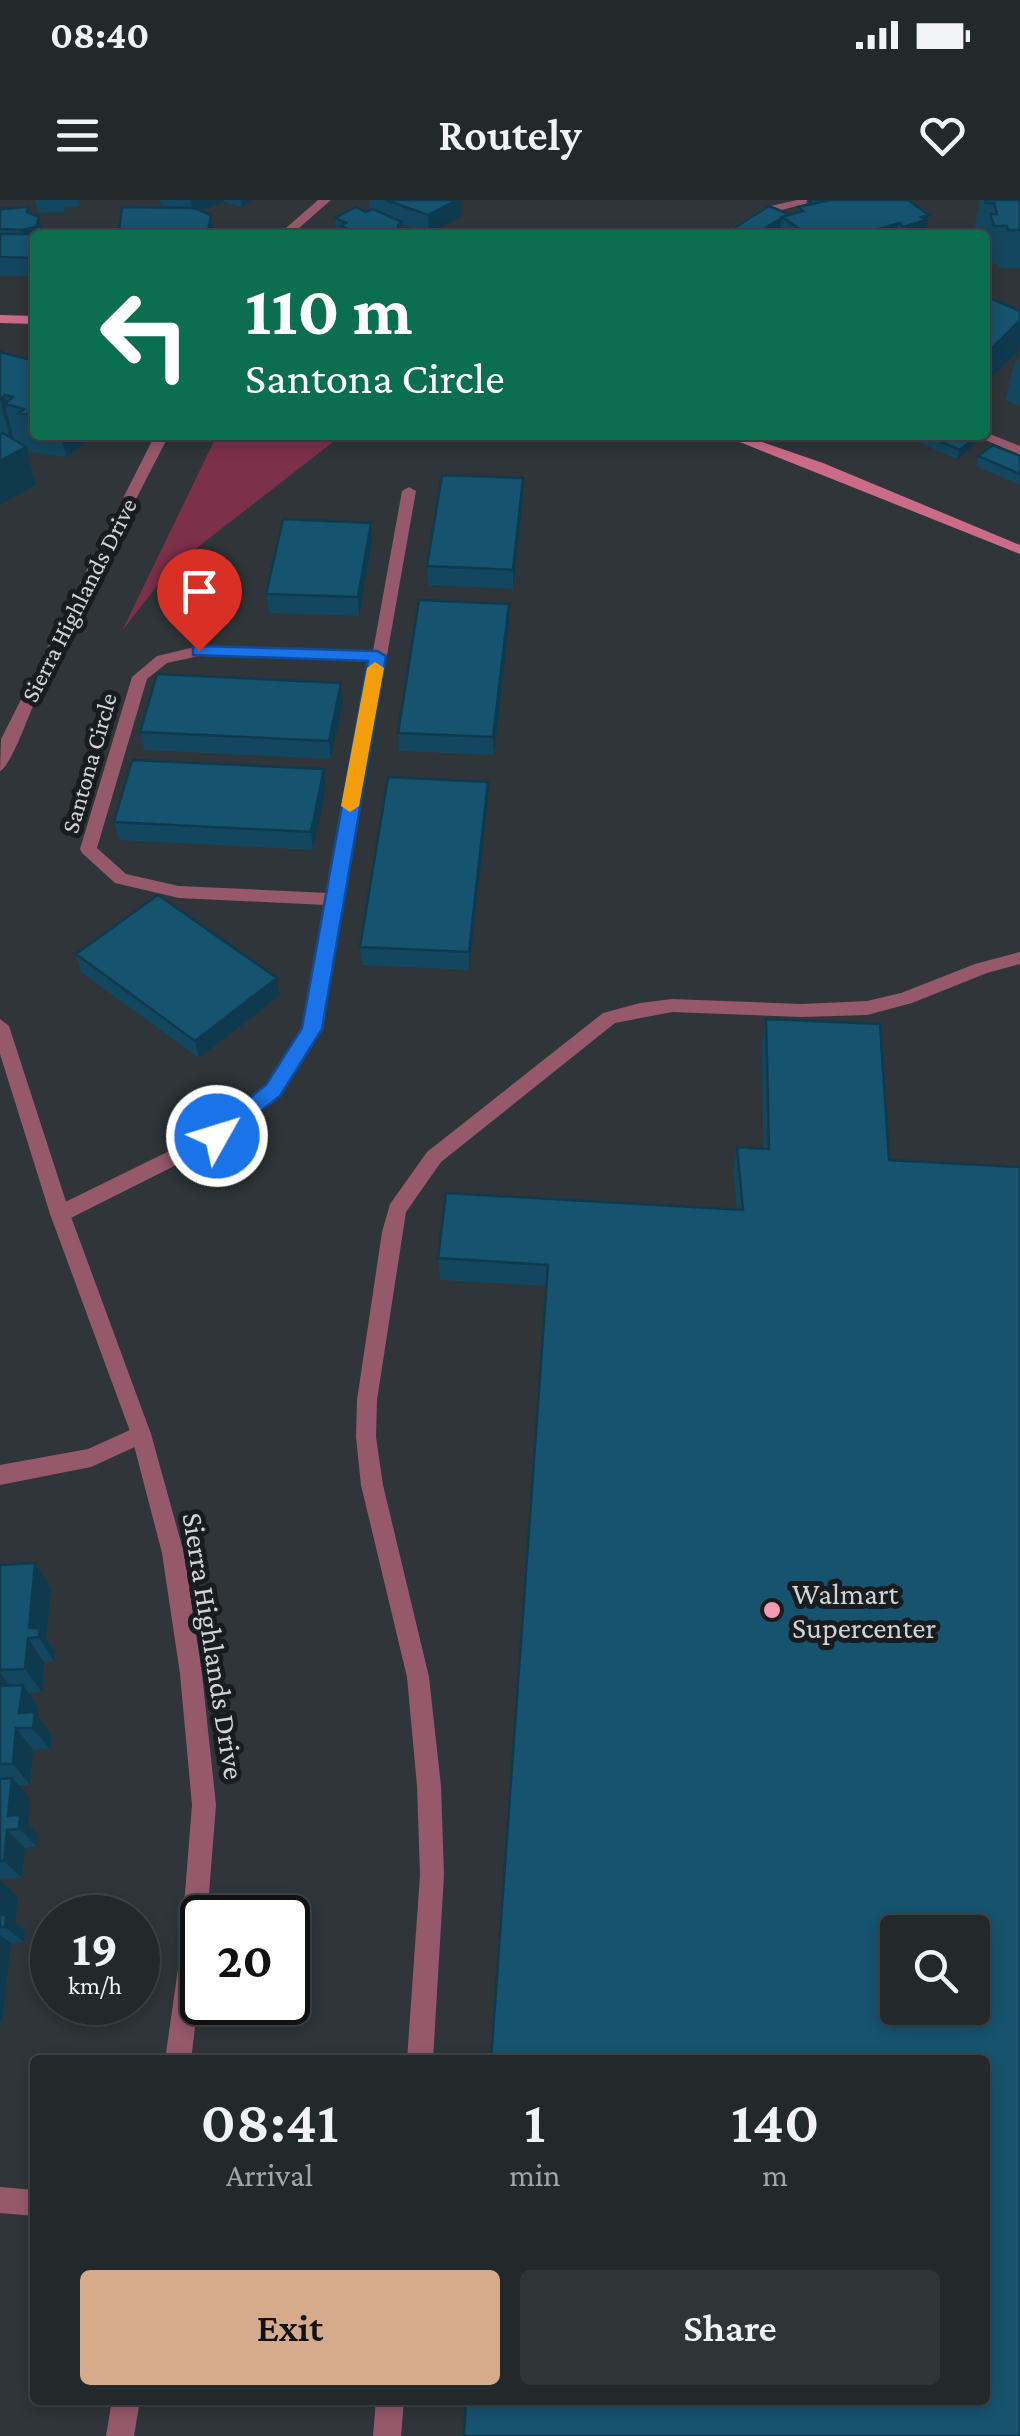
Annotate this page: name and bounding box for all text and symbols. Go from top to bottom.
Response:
text: 08:40 [50,14,149,56]
icon: menu [50,108,105,163]
icon: heart [915,108,970,163]
text: Routely [438,110,582,160]
icon: left [80,270,210,400]
text: 110 m [245,271,413,349]
text: Santona Circle [245,353,505,403]
street label: Sierra Highlands Drive [16,494,143,707]
pin [157,549,242,652]
icon: arrive [172,564,227,619]
street label: Santona Circle [56,690,122,836]
position arrow [165,1084,269,1188]
street label: Sierra Highlands Drive [176,1510,251,1782]
place label: Walmart Supercenter [792,1577,936,1645]
marker: Walmart Supercenter [761,1599,783,1621]
speed limit sign: 20 [180,1895,310,2025]
map controls [880,1915,990,2025]
button: search [880,1915,990,2025]
text: 19 [72,1920,118,1976]
text: km/h [68,1972,122,1999]
text: 08:41 [201,2088,339,2155]
text: 1 [524,2088,546,2155]
text: 140 [731,2088,820,2155]
text: Arrival [226,2157,313,2193]
text: min [509,2157,560,2193]
text: m [762,2157,788,2193]
button: Exit [80,2270,500,2385]
button: Share [520,2270,940,2385]

